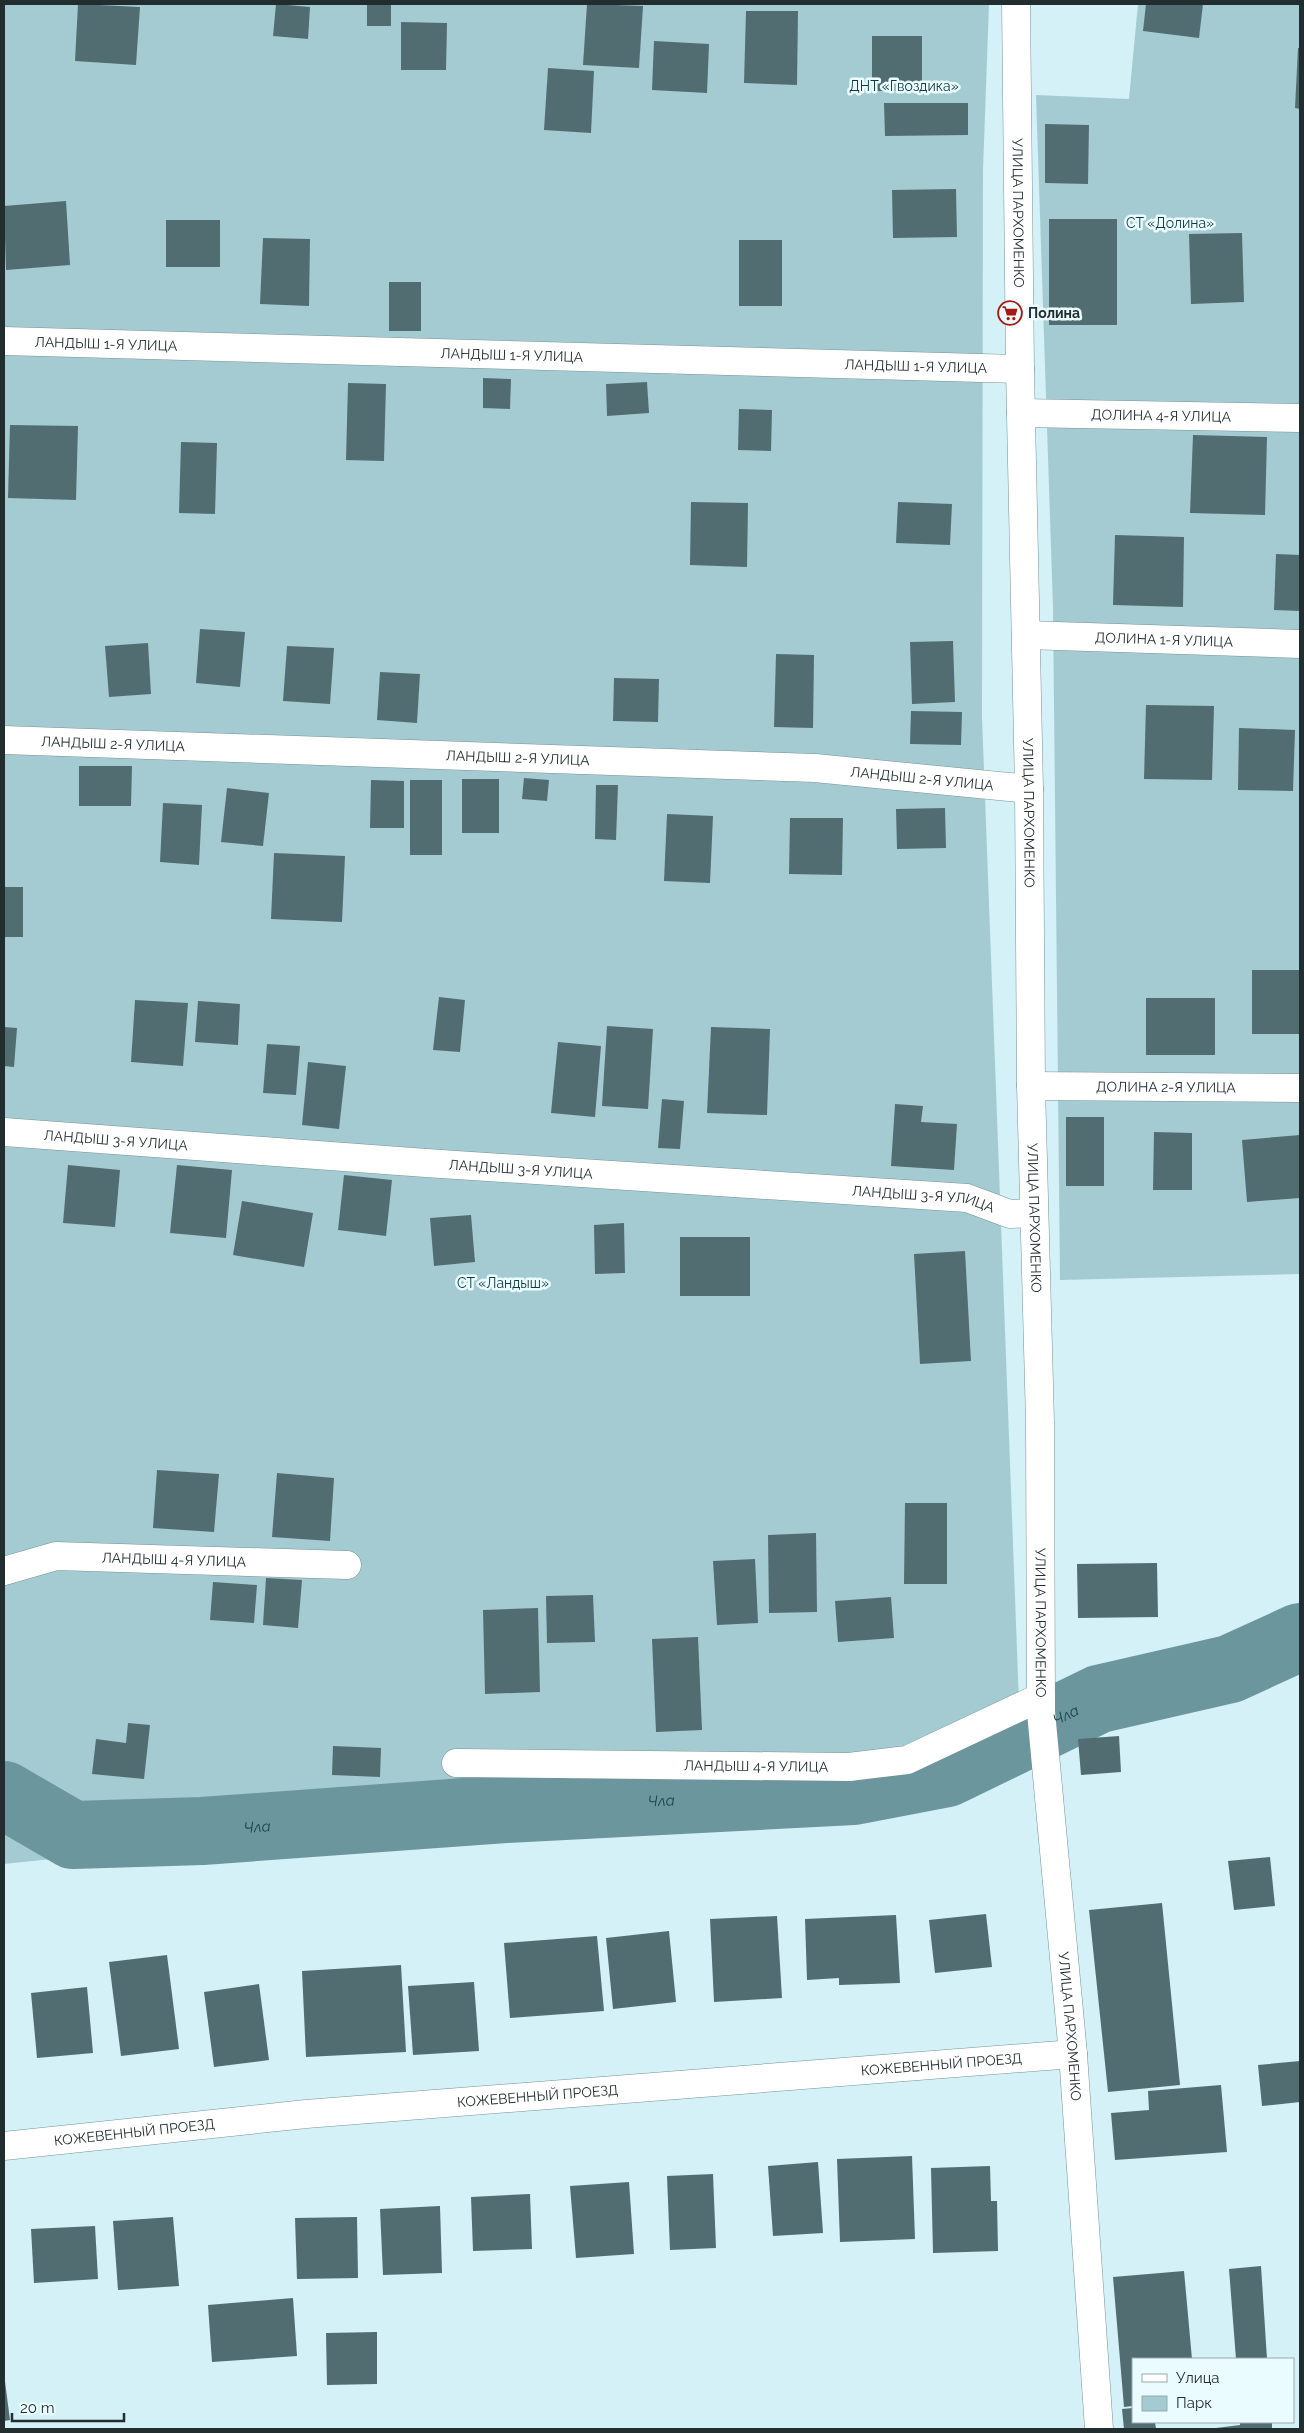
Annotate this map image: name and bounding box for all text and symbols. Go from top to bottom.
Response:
park label: ДНТ «Гвоздика» [849,78,959,94]
street label: УЛИЦА ПАРХОМЕНКО [1009,138,1027,288]
park label: СТ «Долина» [1126,215,1214,231]
supermarket icon: Полина [997,300,1023,326]
place label: Полина [1028,305,1080,321]
street label: ЛАНДЫШ 1-Я УЛИЦА [34,334,178,354]
street label: ЛАНДЫШ 1-Я УЛИЦА [440,345,584,365]
street label: ЛАНДЫШ 1-Я УЛИЦА [844,356,988,376]
street label: ДОЛИНА 4-Я УЛИЦА [1091,406,1232,425]
street label: ДОЛИНА 1-Я УЛИЦА [1095,629,1234,650]
street label: ЛАНДЫШ 2-Я УЛИЦА [41,733,186,754]
street label: УЛИЦА ПАРХОМЕНКО [1020,738,1038,888]
street label: ЛАНДЫШ 2-Я УЛИЦА [445,747,591,768]
street label: ЛАНДЫШ 2-Я УЛИЦА [849,763,995,794]
street label: ДОЛИНА 2-Я УЛИЦА [1096,1078,1236,1096]
street label: ЛАНДЫШ 3-Я УЛИЦА [43,1127,189,1154]
street label: УЛИЦА ПАРХОМЕНКО [1025,1143,1045,1293]
street label: ЛАНДЫШ 3-Я УЛИЦА [448,1156,594,1182]
street label: ЛАНДЫШ 3-Я УЛИЦА [851,1183,997,1216]
park label: СТ «Ландыш» [457,1275,549,1291]
street label: УЛИЦА ПАРХОМЕНКО [1032,1548,1049,1698]
street label: ЛАНДЫШ 4-Я УЛИЦА [101,1549,247,1570]
water label: Чла [1050,1701,1082,1729]
street label: ЛАНДЫШ 4-Я УЛИЦА [684,1757,829,1775]
water label: Чла [647,1791,675,1811]
water label: Чла [243,1817,271,1837]
street label: УЛИЦА ПАРХОМЕНКО [1055,1951,1084,2102]
street label: КОЖЕВЕННЫЙ ПРОЕЗД [860,2050,1023,2079]
street label: КОЖЕВЕННЫЙ ПРОЕЗД [456,2082,619,2110]
street label: КОЖЕВЕННЫЙ ПРОЕЗД [53,2116,215,2149]
legend [1132,2358,1294,2423]
text: Улица [1176,2369,1220,2387]
scale bar [12,2390,125,2422]
text: Парк [1176,2394,1212,2412]
text: 20 m [20,2399,55,2417]

